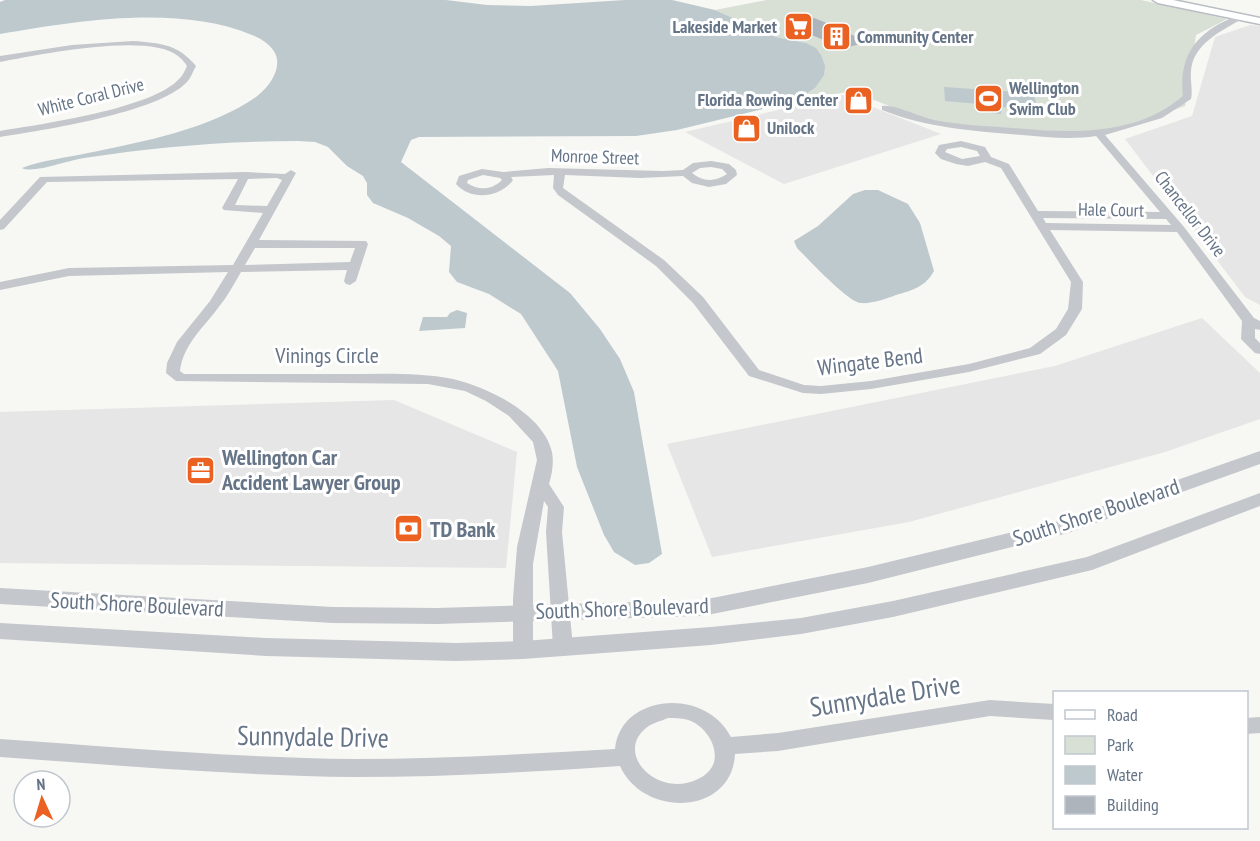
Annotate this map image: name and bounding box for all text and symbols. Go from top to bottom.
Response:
supermarket icon: Lakeside Market [782,11,814,43]
place label: Lakeside Market [672,15,778,38]
building icon: Community Center [820,21,852,53]
place label: Community Center [857,25,974,48]
street label: White Coral Drive [36,72,146,121]
place label: Wellington Swim Club [1008,76,1079,120]
sports icon: Wellington Swim Club [972,82,1004,114]
shop icon: Florida Rowing Center [843,84,875,116]
place label: Florida Rowing Center [697,88,839,111]
shop icon: Unilock [730,112,762,144]
place label: Unilock [767,116,815,139]
street label: Monroe Street [550,143,640,170]
street label: Chancellor Drive [1150,166,1231,261]
street label: Hale Court [1078,197,1144,222]
street label: Vinings Circle [274,341,379,369]
street label: Wingate Bend [816,341,924,381]
place label: Wellington Car Accident Lawyer Group [221,443,401,496]
office icon: Wellington Car Accident Lawyer Group [185,454,217,486]
street label: South Shore Boulevard [1009,472,1183,552]
bank icon: TD Bank [393,513,425,545]
place label: TD Bank [430,515,496,543]
street label: South Shore Boulevard [50,585,224,623]
street label: South Shore Boulevard [535,591,709,625]
street label: Sunnydale Drive [807,666,962,724]
legend [1053,691,1248,829]
text: Road [1107,703,1138,726]
street label: Sunnydale Drive [237,718,389,754]
text: Park [1107,733,1134,756]
text: Water [1107,763,1143,786]
north arrow [12,769,72,829]
text: N [36,774,46,794]
text: Building [1107,793,1159,816]

